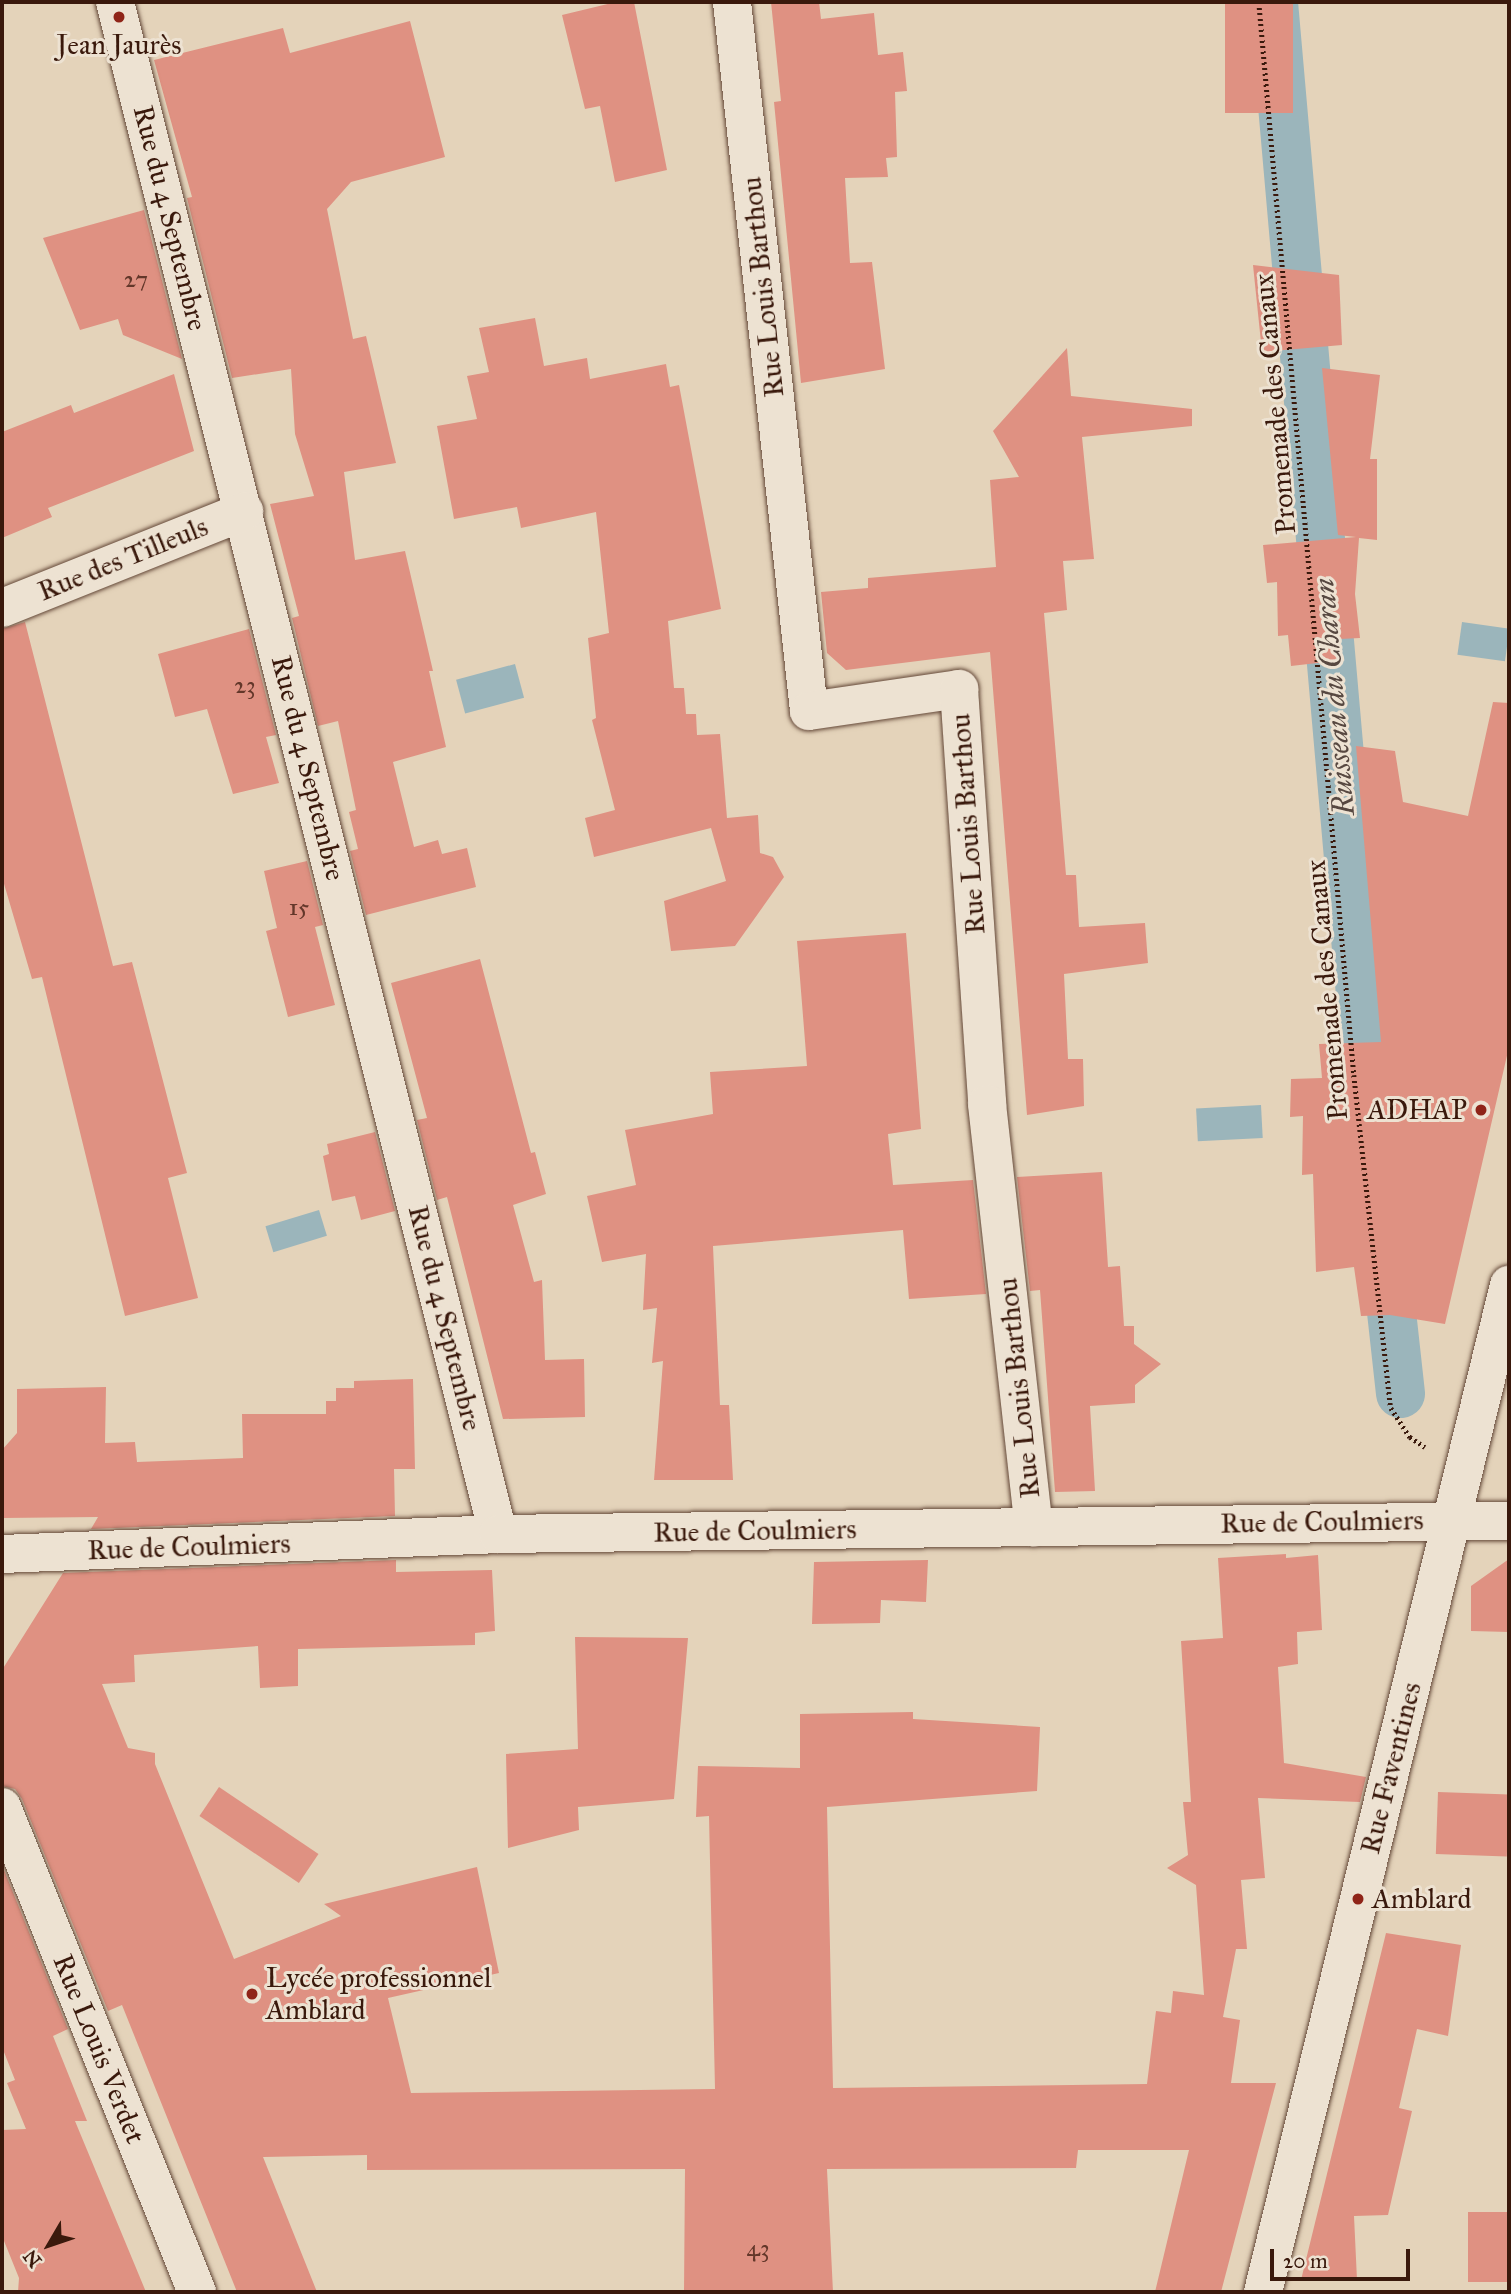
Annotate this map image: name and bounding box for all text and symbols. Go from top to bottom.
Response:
marker: Jean Jaurès [111,9,127,25]
place label: Jean Jaurès [56,28,182,62]
street label: Rue du 4 Septembre [126,102,214,334]
street label: Rue Louis Barthou [735,175,791,399]
house number: 27 [124,266,148,294]
street label: Promenade des Canaux [1247,272,1303,536]
street label: Rue des Tilleuls [33,510,213,608]
water label: Ruisseau du Charan [1306,577,1362,817]
street label: Rue du 4 Septembre [264,652,352,884]
house number: 23 [234,672,256,700]
street label: Rue Louis Barthou [944,712,992,936]
street label: Promenade des Canaux [1299,858,1355,1122]
house number: 15 [289,894,309,922]
place label: ADHAP [1367,1093,1467,1127]
marker: ADHAP [1473,1102,1489,1118]
street label: Rue du 4 Septembre [401,1202,489,1434]
street label: Rue Louis Barthou [991,1276,1047,1500]
street label: Rue de Coulmiers [1220,1503,1424,1541]
street label: Rue de Coulmiers [653,1512,857,1550]
street label: Rue de Coulmiers [87,1527,291,1567]
street label: Rue Faventines [1353,1679,1429,1857]
place label: Amblard [1372,1882,1472,1916]
marker: Amblard [1350,1891,1366,1907]
street label: Rue Louis Verdet [46,1949,152,2149]
place label: Lycée professionnel Amblard [266,1961,492,2027]
marker: Lycée professionnel Amblard [244,1986,260,2002]
north arrow [14,2210,84,2280]
scale bar [1273,2234,1413,2278]
house number: 43 [747,2235,769,2263]
text: N [18,2245,46,2272]
text: 20 m [1283,2248,1328,2274]

